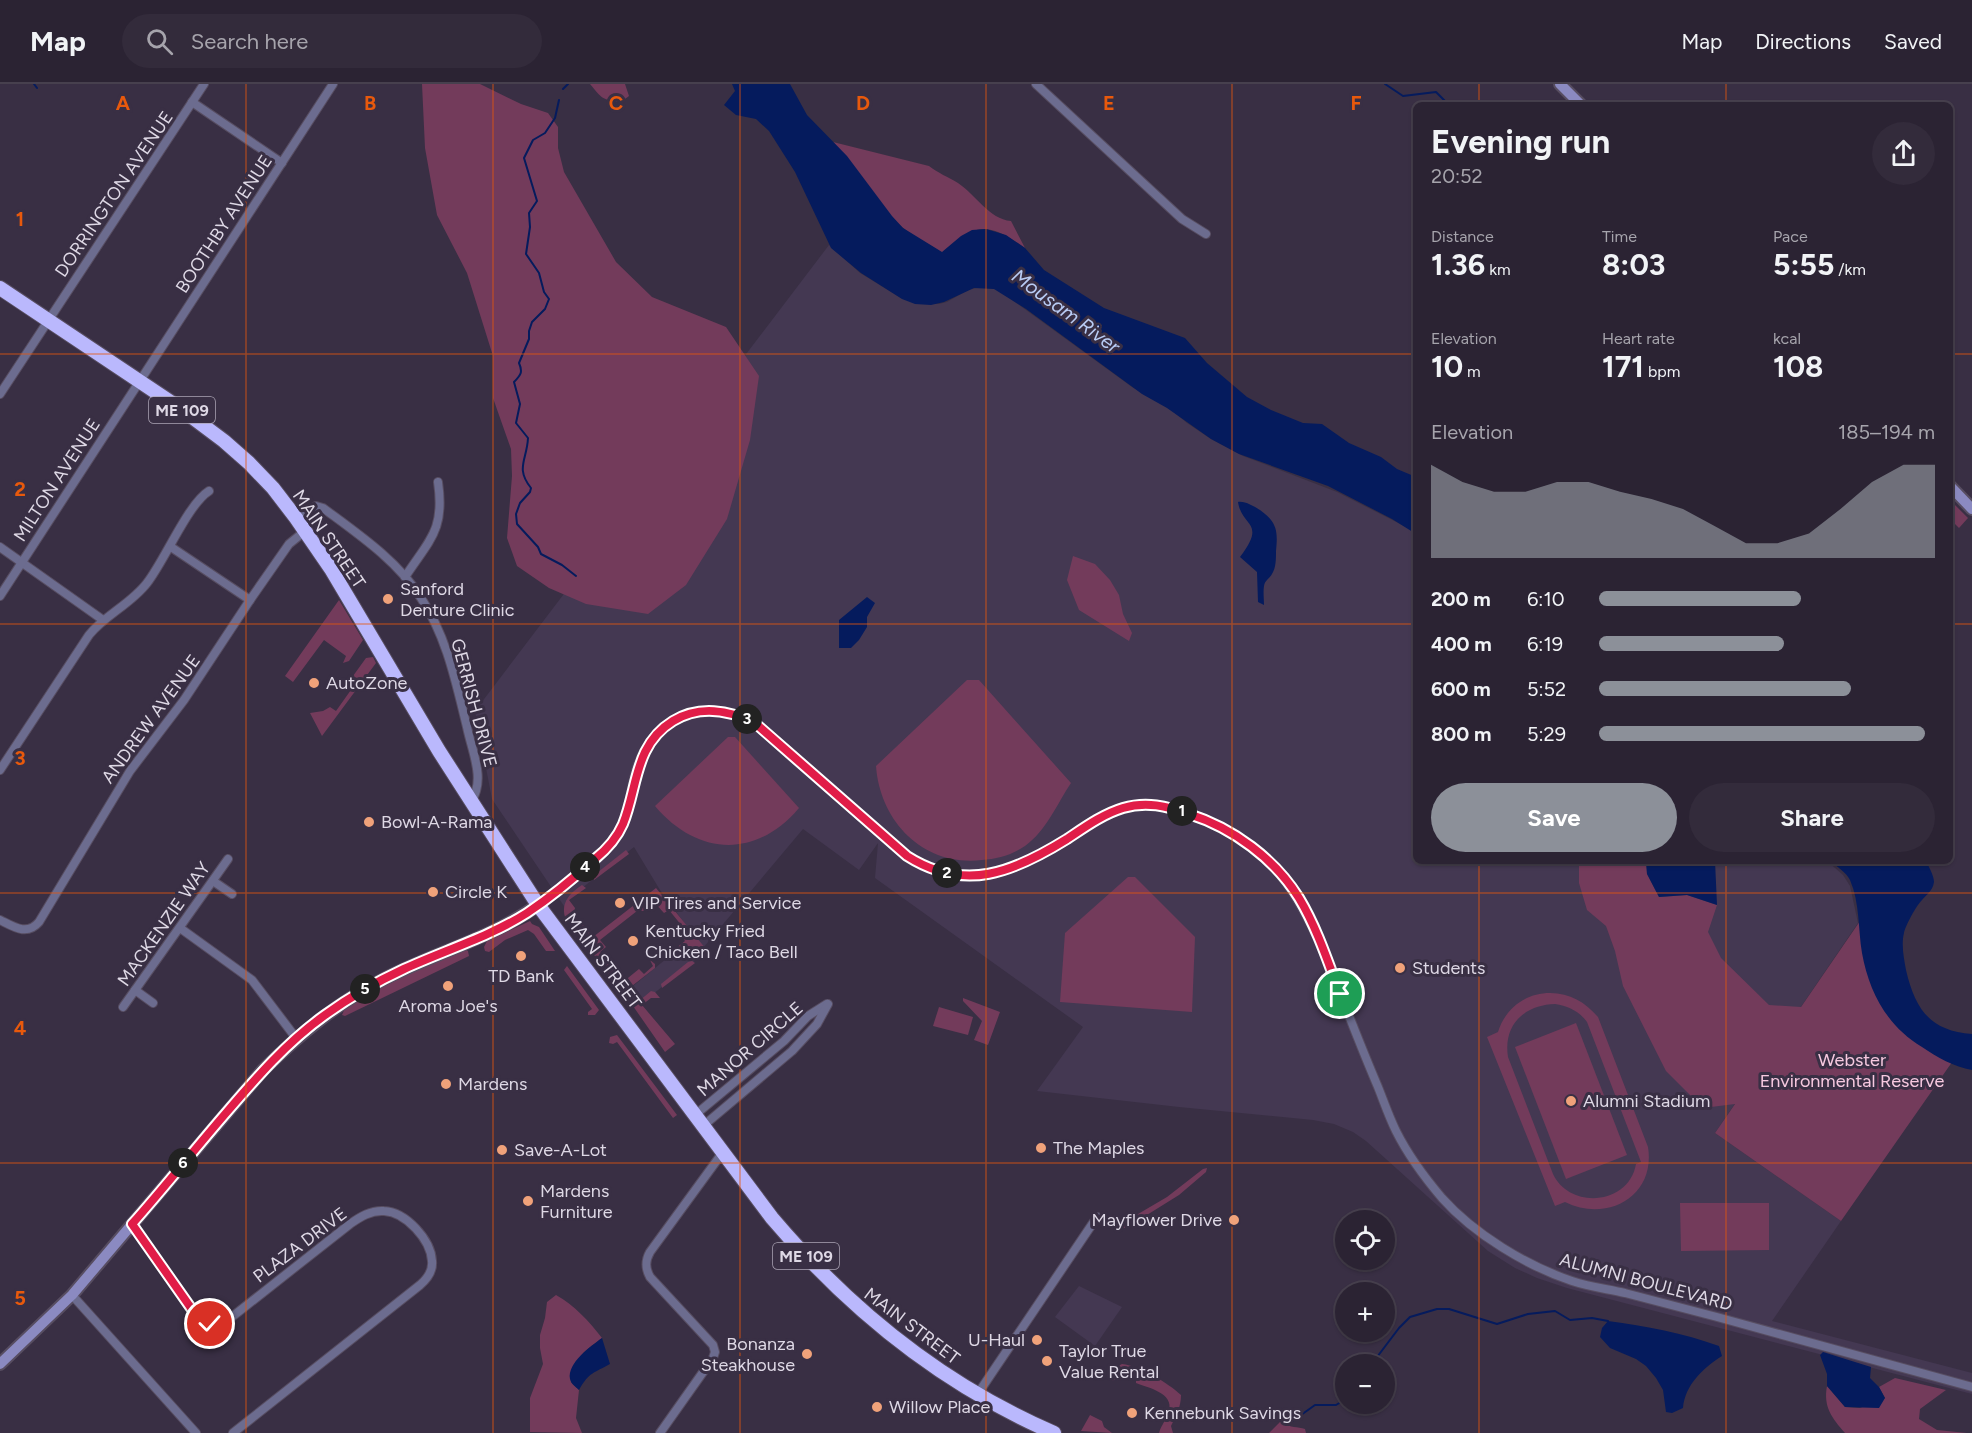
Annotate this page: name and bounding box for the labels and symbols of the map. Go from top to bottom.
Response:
text: A [116,91,131,115]
text: B [364,91,376,115]
text: C [609,91,623,115]
text: D [856,91,870,115]
text: E [1103,91,1115,115]
text: F [1350,91,1362,115]
street label: DORRINGTON AVENUE [50,107,178,281]
street label: BOOTHBY AVENUE [171,151,277,297]
text: 1 [16,207,24,231]
water label: Mousam River [1007,264,1126,359]
road number: ME 109 [149,397,215,423]
street label: MILTON AVENUE [9,414,105,546]
text: 2 [14,477,26,501]
street label: MAIN STREET [288,486,370,593]
place label: Sanford Denture Clinic [400,578,515,621]
marker: Sanford Denture Clinic [381,592,395,606]
street label: GERRISH DRIVE [446,636,502,770]
street label: ANDREW AVENUE [97,650,205,788]
place label: AutoZone [326,672,407,694]
marker: AutoZone [307,676,321,690]
pin: 3 [732,704,762,734]
text: 3 [14,746,26,770]
pin: 1 [1167,796,1197,826]
place label: Bowl-A-Rama [381,811,492,833]
marker: Bowl-A-Rama [362,815,376,829]
pin: 4 [570,852,600,882]
street label: MACKENZIE WAY [113,858,215,990]
pin: 2 [932,858,962,888]
place label: Circle K [445,881,507,903]
marker: Circle K [426,885,440,899]
place label: VIP Tires and Service [632,892,802,914]
marker: VIP Tires and Service [613,896,627,910]
street label: MAIN STREET [560,909,646,1013]
place label: Kentucky Fried Chicken / Taco Bell [645,920,798,963]
marker: Kentucky Fried Chicken / Taco Bell [626,934,640,948]
marker: TD Bank [514,949,528,963]
place label: Students [1412,957,1486,979]
marker: Students [1393,961,1407,975]
place label: TD Bank [488,965,554,987]
pin [1314,968,1365,1019]
pin: 5 [350,974,380,1004]
marker: Aroma Joe's [441,979,455,993]
place label: Aroma Joe's [398,995,498,1017]
street label: MANOR CIRCLE [693,997,807,1101]
text: 4 [14,1016,27,1040]
park label: Webster Environmental Reserve [1760,1049,1944,1092]
place label: Mardens [458,1073,527,1095]
marker: Mardens [439,1077,453,1091]
place label: Alumni Stadium [1583,1090,1710,1112]
marker: Alumni Stadium [1564,1094,1578,1108]
place label: The Maples [1053,1137,1144,1159]
place label: Save-A-Lot [514,1139,607,1161]
marker: The Maples [1034,1141,1048,1155]
marker: Save-A-Lot [495,1143,509,1157]
pin: 6 [168,1148,198,1178]
place label: Mardens Furniture [540,1180,613,1223]
marker: Mardens Furniture [521,1194,535,1208]
street label: PLAZA DRIVE [249,1203,351,1287]
place label: Mayflower Drive [1092,1209,1222,1231]
marker: Mayflower Drive [1227,1213,1241,1227]
road number: ME 109 [773,1243,839,1269]
street label: ALUMNI BOULEVARD [1557,1248,1735,1316]
street label: MAIN STREET [860,1283,964,1369]
text: 5 [14,1286,26,1310]
pin [184,1298,235,1349]
place label: U-Haul [968,1329,1025,1351]
place label: Bonanza Steakhouse [701,1333,795,1376]
marker: U-Haul [1030,1333,1044,1347]
place label: Taylor True Value Rental [1059,1340,1159,1383]
marker: Bonanza Steakhouse [800,1347,814,1361]
marker: Taylor True Value Rental [1040,1354,1054,1368]
place label: Willow Place [889,1396,990,1418]
marker: Willow Place [870,1400,884,1414]
place label: Kennebunk Savings [1144,1402,1301,1424]
marker: Kennebunk Savings [1125,1406,1139,1420]

